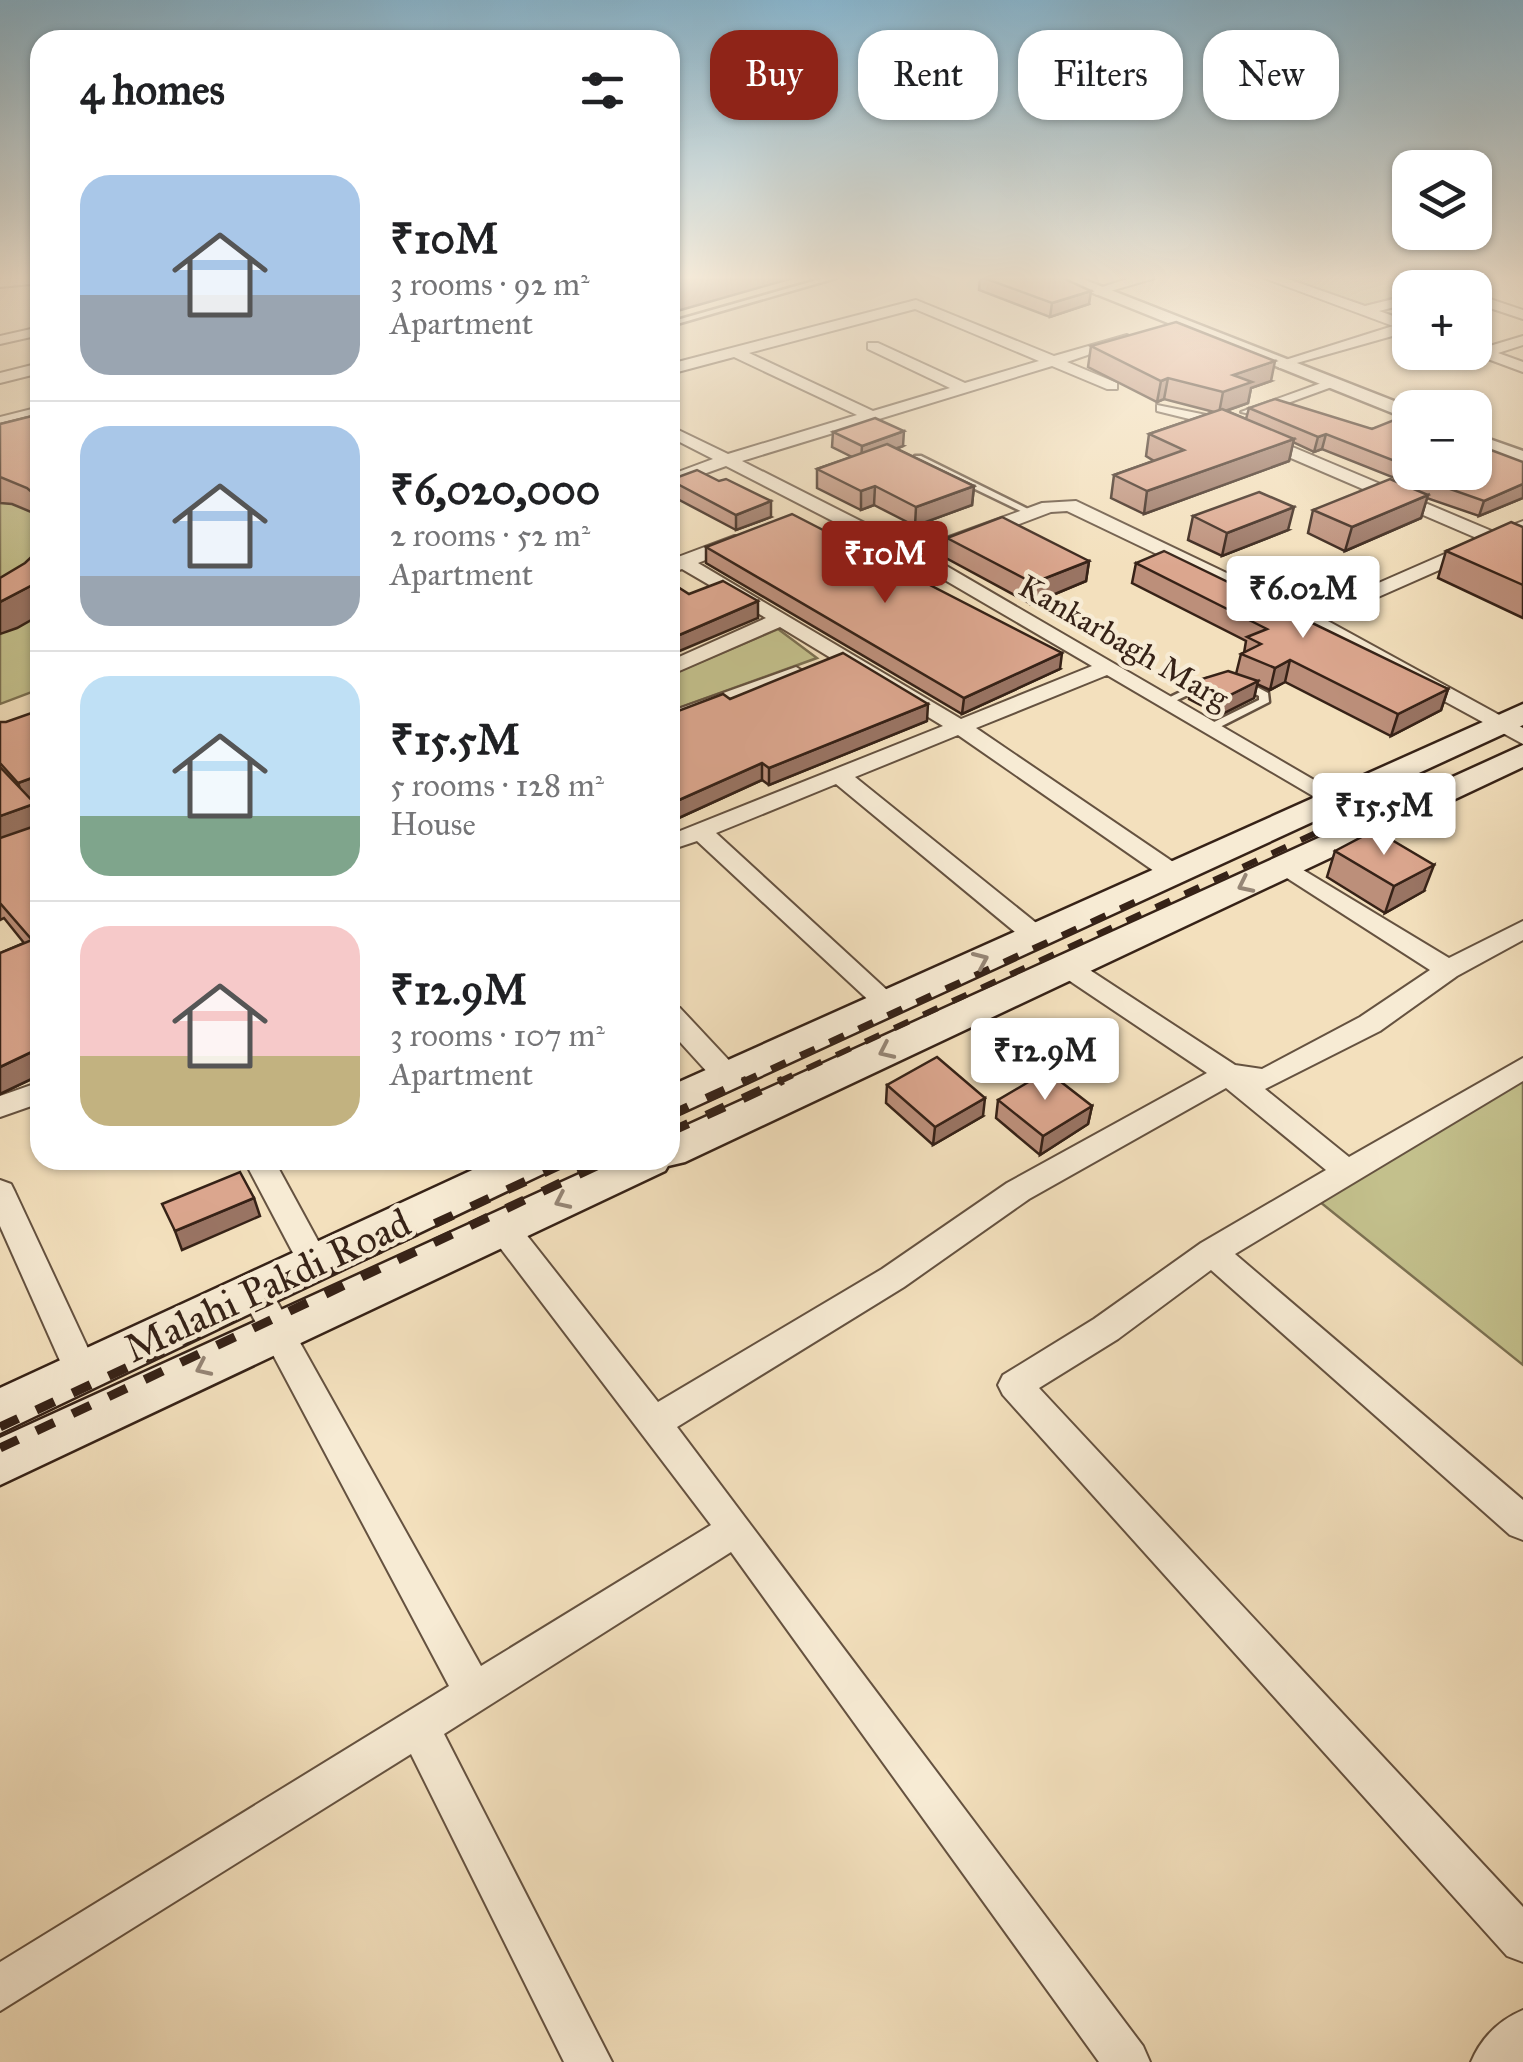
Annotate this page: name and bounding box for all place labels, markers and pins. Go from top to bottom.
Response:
pin: ₹10M [826,521,944,606]
pin: ₹6.02M [1222,556,1384,641]
pin: ₹15.5M [1303,773,1465,858]
pin: ₹12.9M [964,1018,1126,1103]

